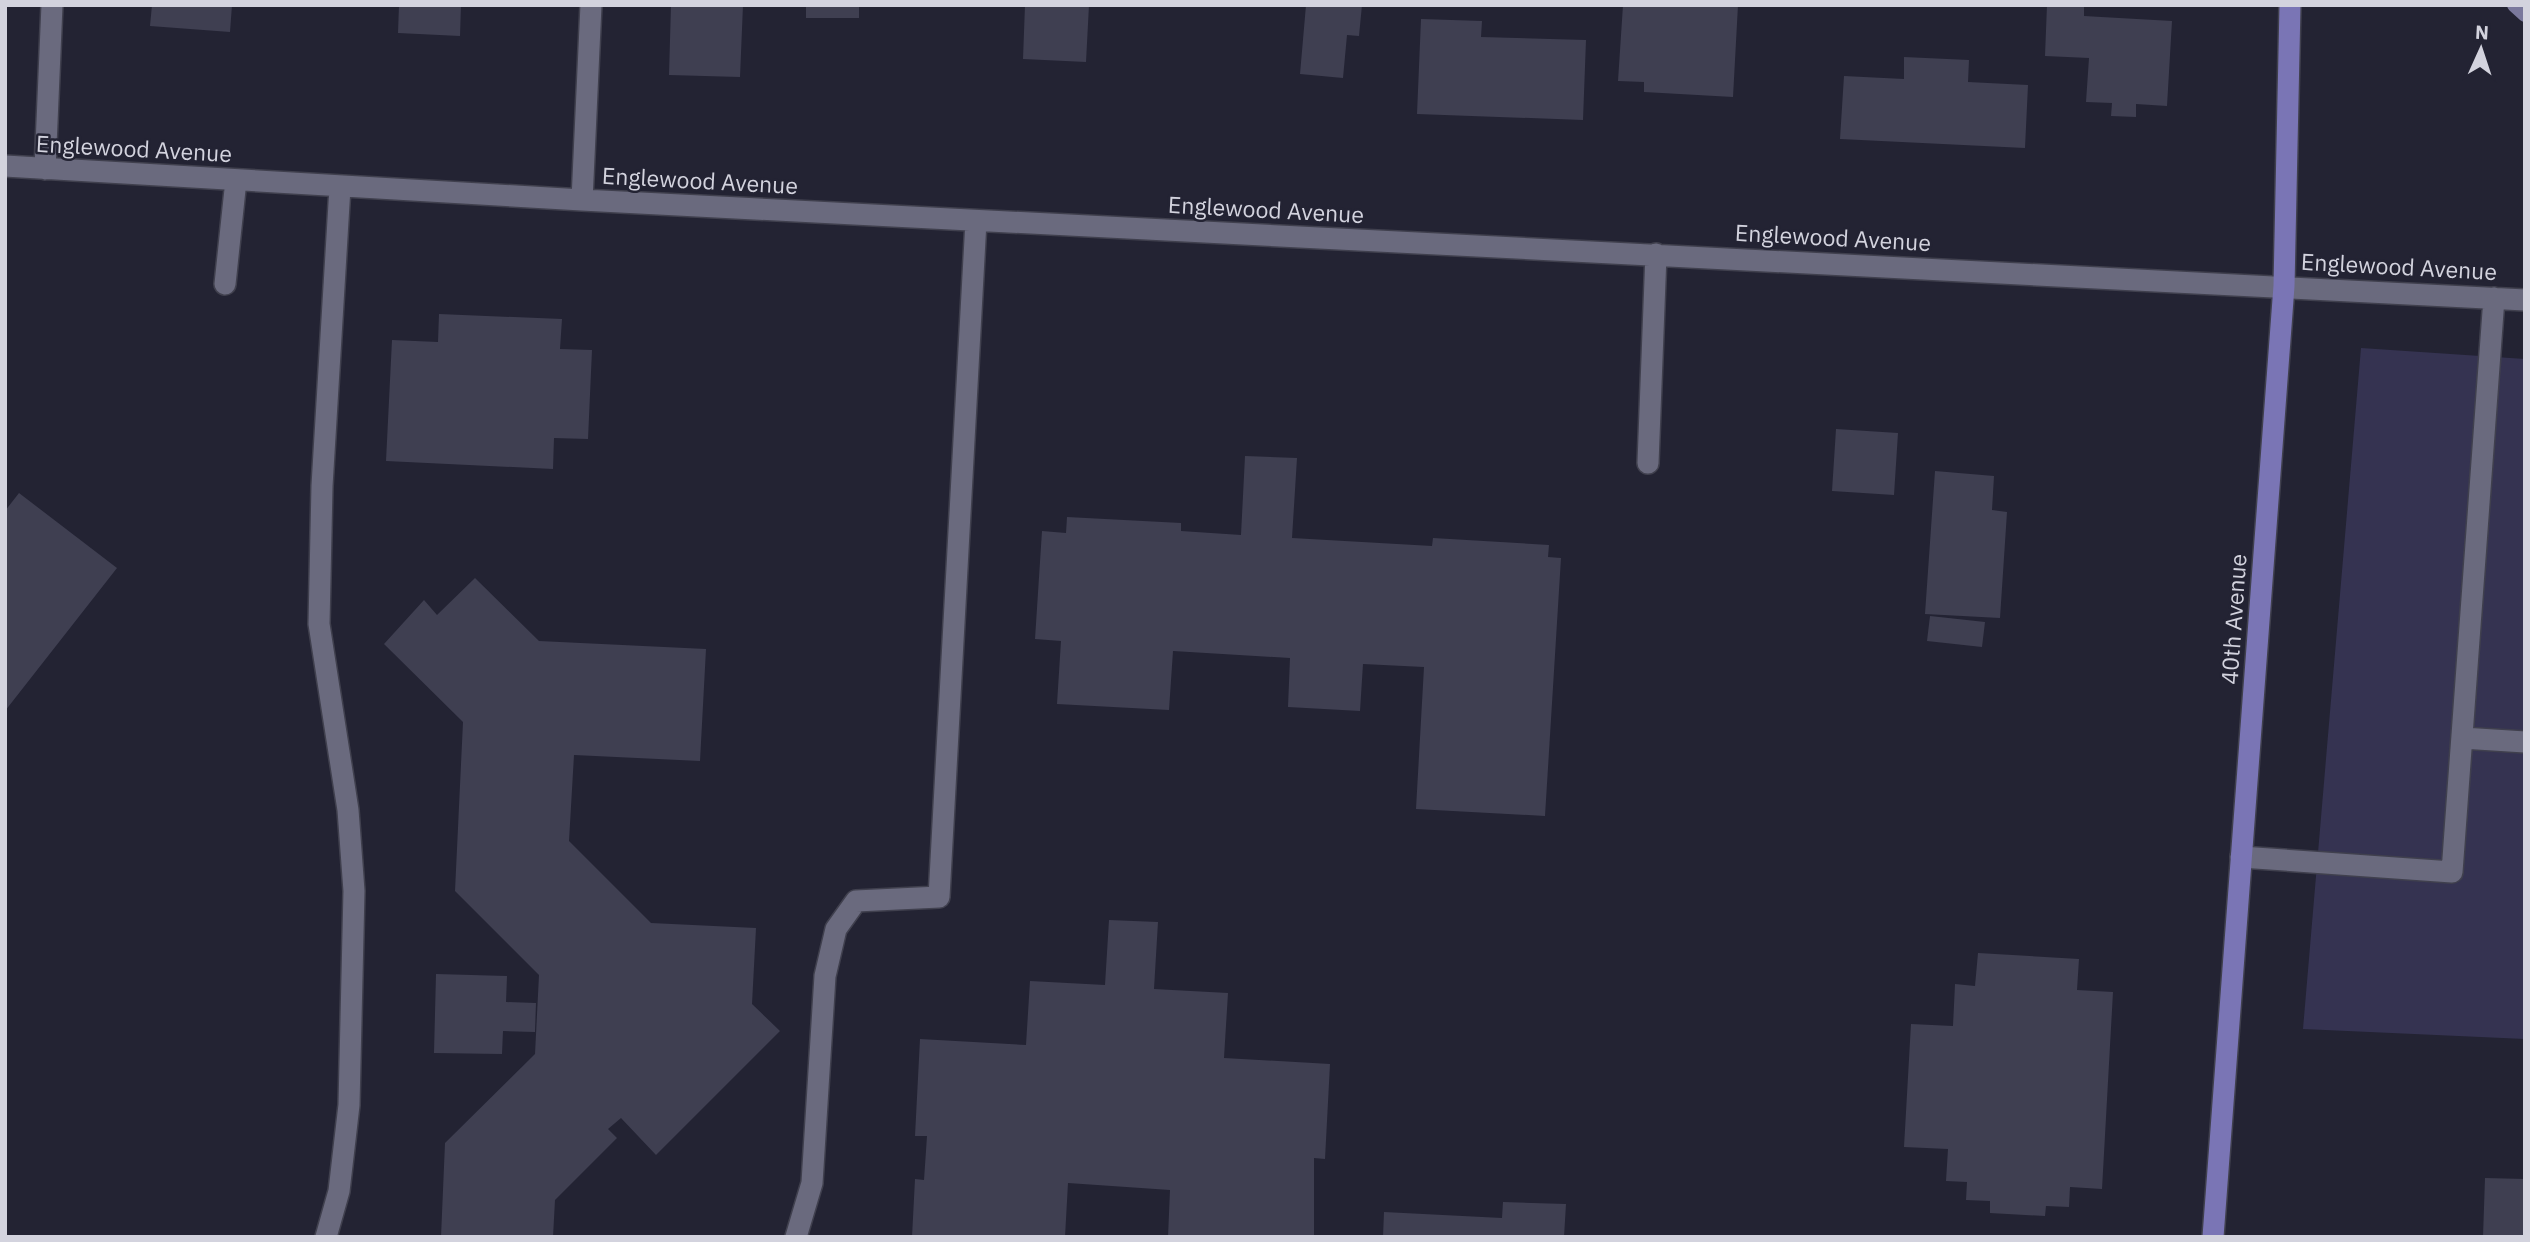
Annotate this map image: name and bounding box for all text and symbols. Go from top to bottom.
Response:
north arrow [2446,14,2516,84]
text: N [2474,20,2489,44]
street label: Englewood Avenue [35,128,233,168]
street label: Englewood Avenue [601,160,799,200]
street label: Englewood Avenue [1167,189,1365,229]
street label: Englewood Avenue [1734,217,1932,257]
street label: Englewood Avenue [2300,246,2498,286]
street label: 40th Avenue [2213,553,2253,685]

